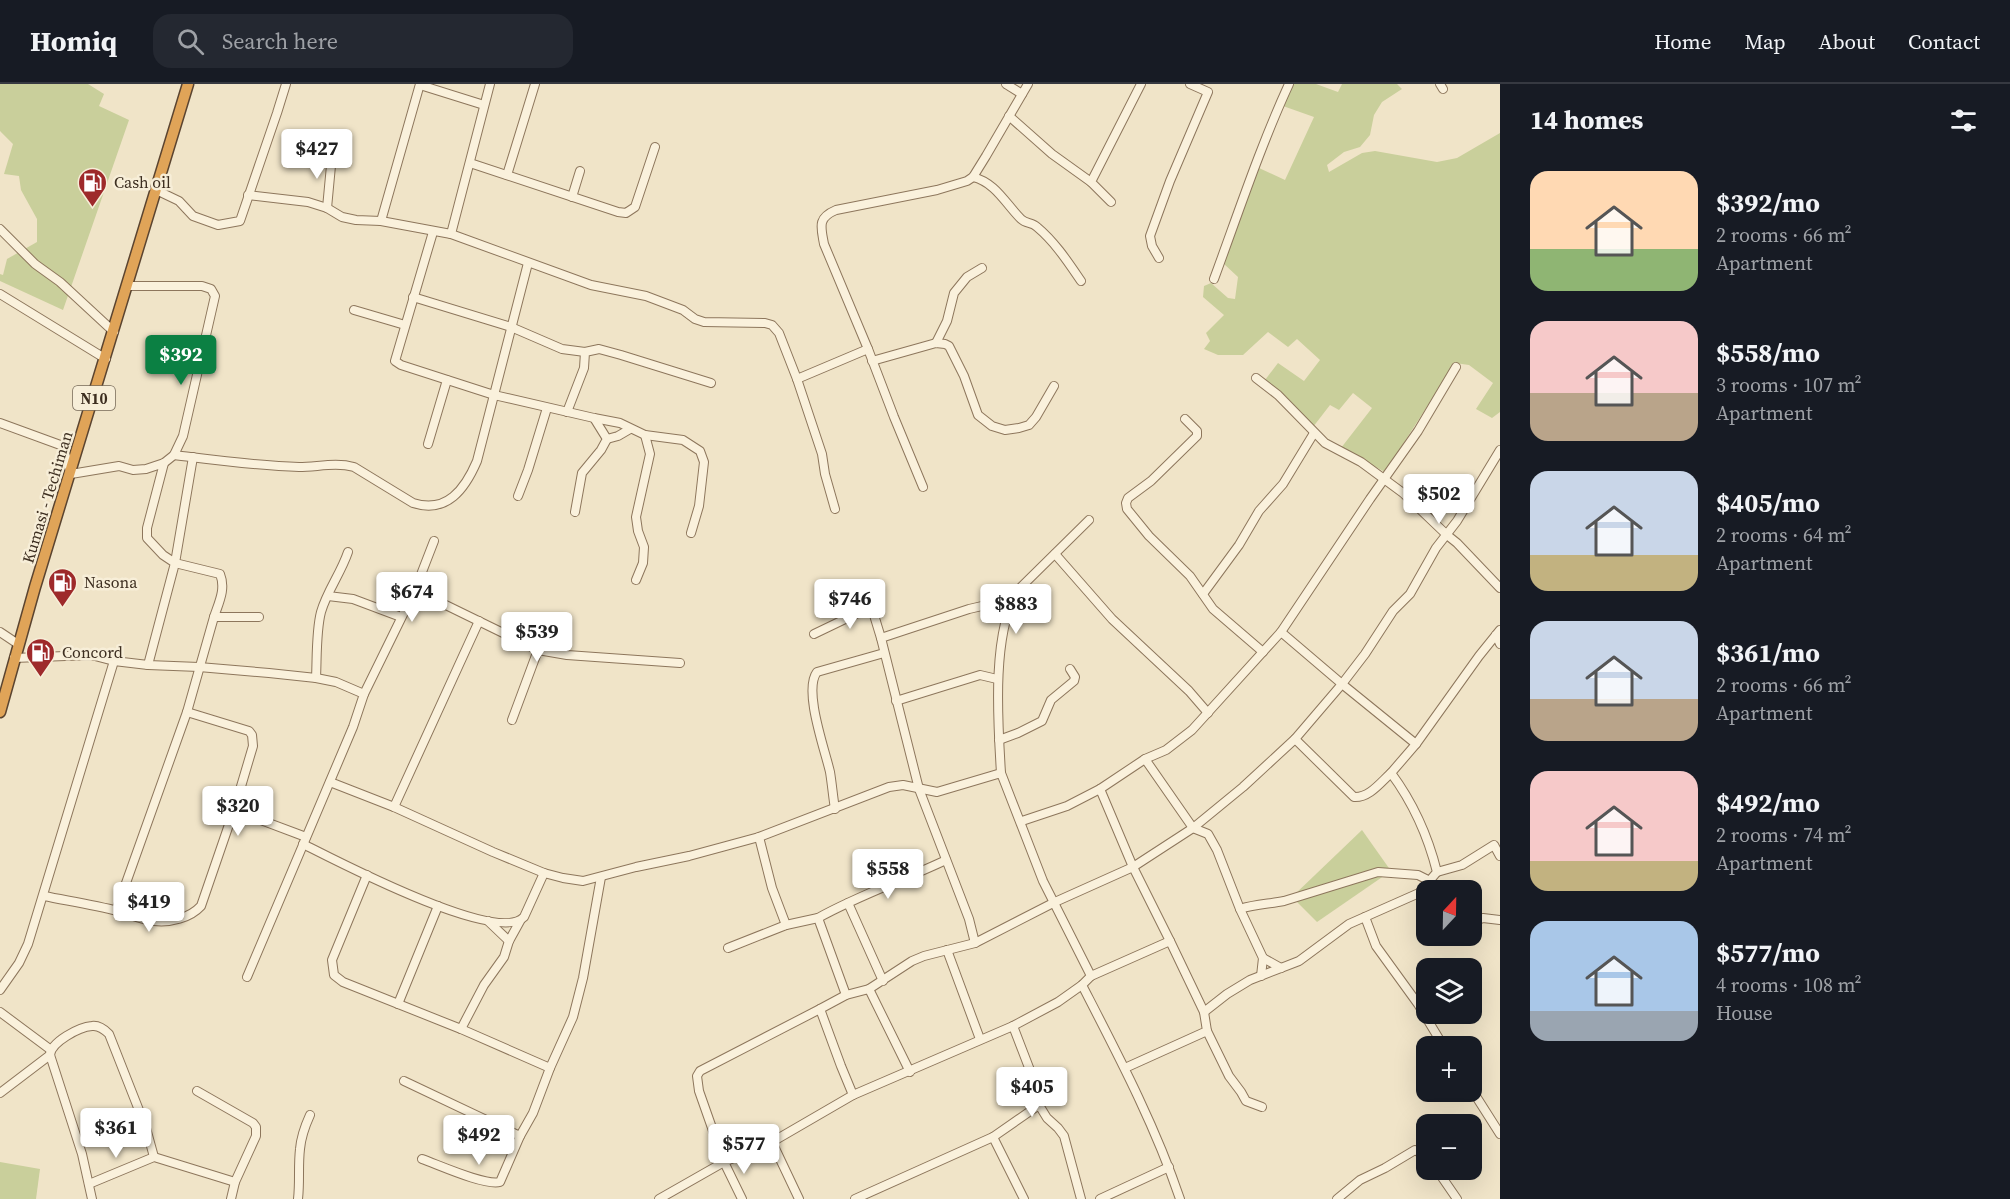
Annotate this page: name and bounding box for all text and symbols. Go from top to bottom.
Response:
search box [153,14,573,68]
text: Homiq [30,22,117,60]
icon: search [174,25,207,58]
text: Search here [222,26,338,56]
text: Home [1654,27,1712,56]
text: Map [1745,27,1786,56]
text: About [1819,27,1875,56]
text: Contact [1908,27,1980,56]
text: 14 homes [1530,102,1643,138]
icon: filters [1947,104,1980,137]
pin: $427 [281,129,353,180]
text: $427 [295,134,339,162]
fuel station icon: Cash oil [77,166,109,208]
place label: Cash oil [114,171,171,193]
text: $392/mo [1716,185,1820,221]
icon: home [1578,195,1650,267]
text: 2 rooms · 66 m² [1716,221,1852,249]
text: Apartment [1716,249,1813,277]
pin: $392 [145,335,217,386]
text: $558/mo [1716,335,1820,371]
text: $392 [159,340,203,368]
icon: home [1578,345,1650,417]
text: 3 rooms · 107 m² [1716,371,1862,399]
road number: N10 [73,386,115,410]
text: Apartment [1716,399,1813,427]
street label: Kumasi - Techiman [16,428,78,566]
pin: $502 [1403,474,1475,525]
text: $502 [1417,479,1461,507]
text: $405/mo [1716,485,1820,521]
icon: home [1578,495,1650,567]
text: 2 rooms · 64 m² [1716,521,1852,549]
text: Apartment [1716,549,1813,577]
fuel station icon: Nasona [47,566,79,608]
place label: Nasona [84,571,138,593]
pin: $674 [376,572,448,623]
text: $674 [390,577,434,605]
pin: $746 [814,579,886,630]
text: $746 [828,584,872,612]
pin: $883 [980,584,1052,635]
text: $883 [994,589,1038,617]
pin: $539 [501,612,573,663]
text: $539 [515,617,559,645]
text: $361/mo [1716,635,1820,671]
fuel station icon: Concord [25,636,57,678]
place label: Concord [62,641,123,663]
icon: home [1578,645,1650,717]
text: 2 rooms · 66 m² [1716,671,1852,699]
text: Apartment [1716,699,1813,727]
text: $492/mo [1716,785,1820,821]
pin: $320 [202,786,274,837]
text: $320 [216,791,260,819]
icon: home [1578,795,1650,867]
text: 2 rooms · 74 m² [1716,821,1852,849]
pin: $558 [852,849,924,900]
text: Apartment [1716,849,1813,877]
text: $558 [866,854,910,882]
north arrow [1416,880,1482,946]
map controls [1416,880,1482,1180]
pin: $419 [113,882,185,933]
text: $419 [127,887,171,915]
text: $577/mo [1716,935,1820,971]
icon: home [1578,945,1650,1017]
button: layers [1416,958,1482,1024]
text: 4 rooms · 108 m² [1716,971,1862,999]
text: House [1716,999,1773,1027]
button: + [1416,1036,1482,1102]
pin: $405 [996,1067,1068,1118]
text: $405 [1010,1072,1054,1100]
pin: $361 [80,1108,152,1159]
text: $361 [94,1113,138,1141]
button: − [1416,1114,1482,1180]
pin: $492 [443,1115,515,1166]
text: $492 [457,1120,501,1148]
pin: $577 [708,1124,780,1175]
text: $577 [722,1129,766,1157]

